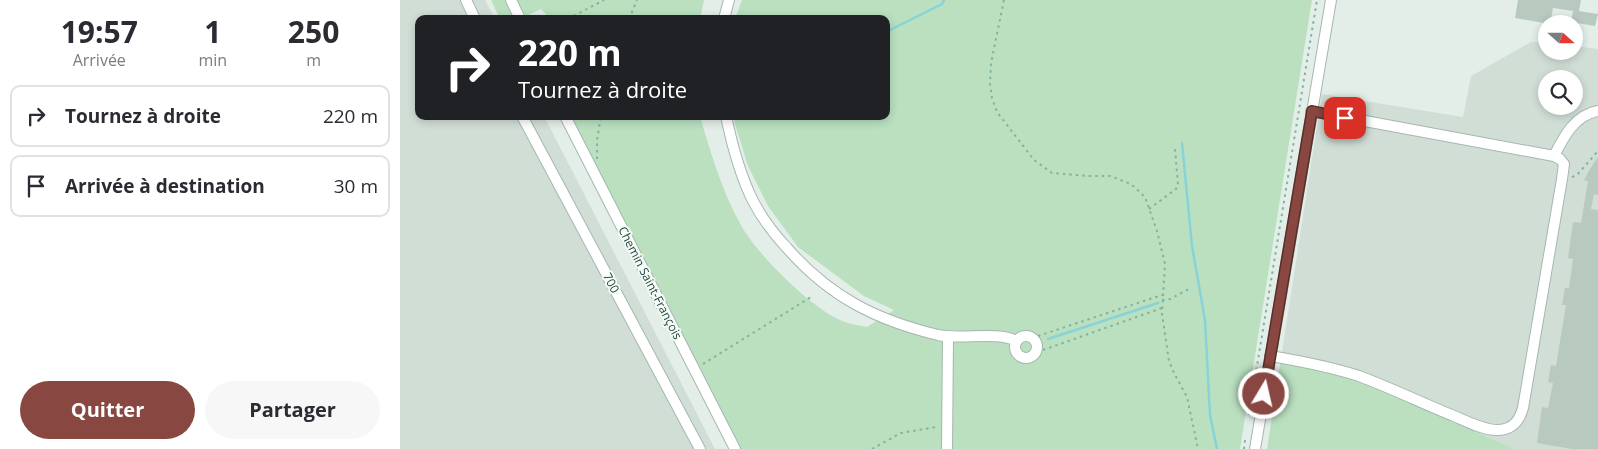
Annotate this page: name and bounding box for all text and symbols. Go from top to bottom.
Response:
text: 19:57 [61,11,138,52]
text: 1 [204,11,221,52]
text: 250 [288,11,339,52]
north arrow [1538,15,1582,60]
map controls [1538,15,1583,115]
text: 220 m [518,29,622,76]
icon: right [435,35,500,100]
text: Arrivée [73,49,126,71]
text: min [199,49,227,71]
text: m [306,49,321,71]
button: search [1538,70,1583,115]
text: Tournez à droite [518,74,687,104]
pin [1324,97,1366,139]
icon: right [22,102,50,130]
text: Tournez à droite [65,103,221,129]
text: 220 m [323,103,378,129]
icon: arrive [1331,104,1359,132]
icon: arrive [22,172,50,200]
text: Arrivée à destination [65,173,265,199]
text: 30 m [334,173,378,199]
street label: Chemin Saint-François [615,223,686,343]
street label: 700 [599,270,624,296]
position arrow [1237,367,1289,419]
button: Quitter [20,381,195,439]
button: Partager [205,381,380,439]

